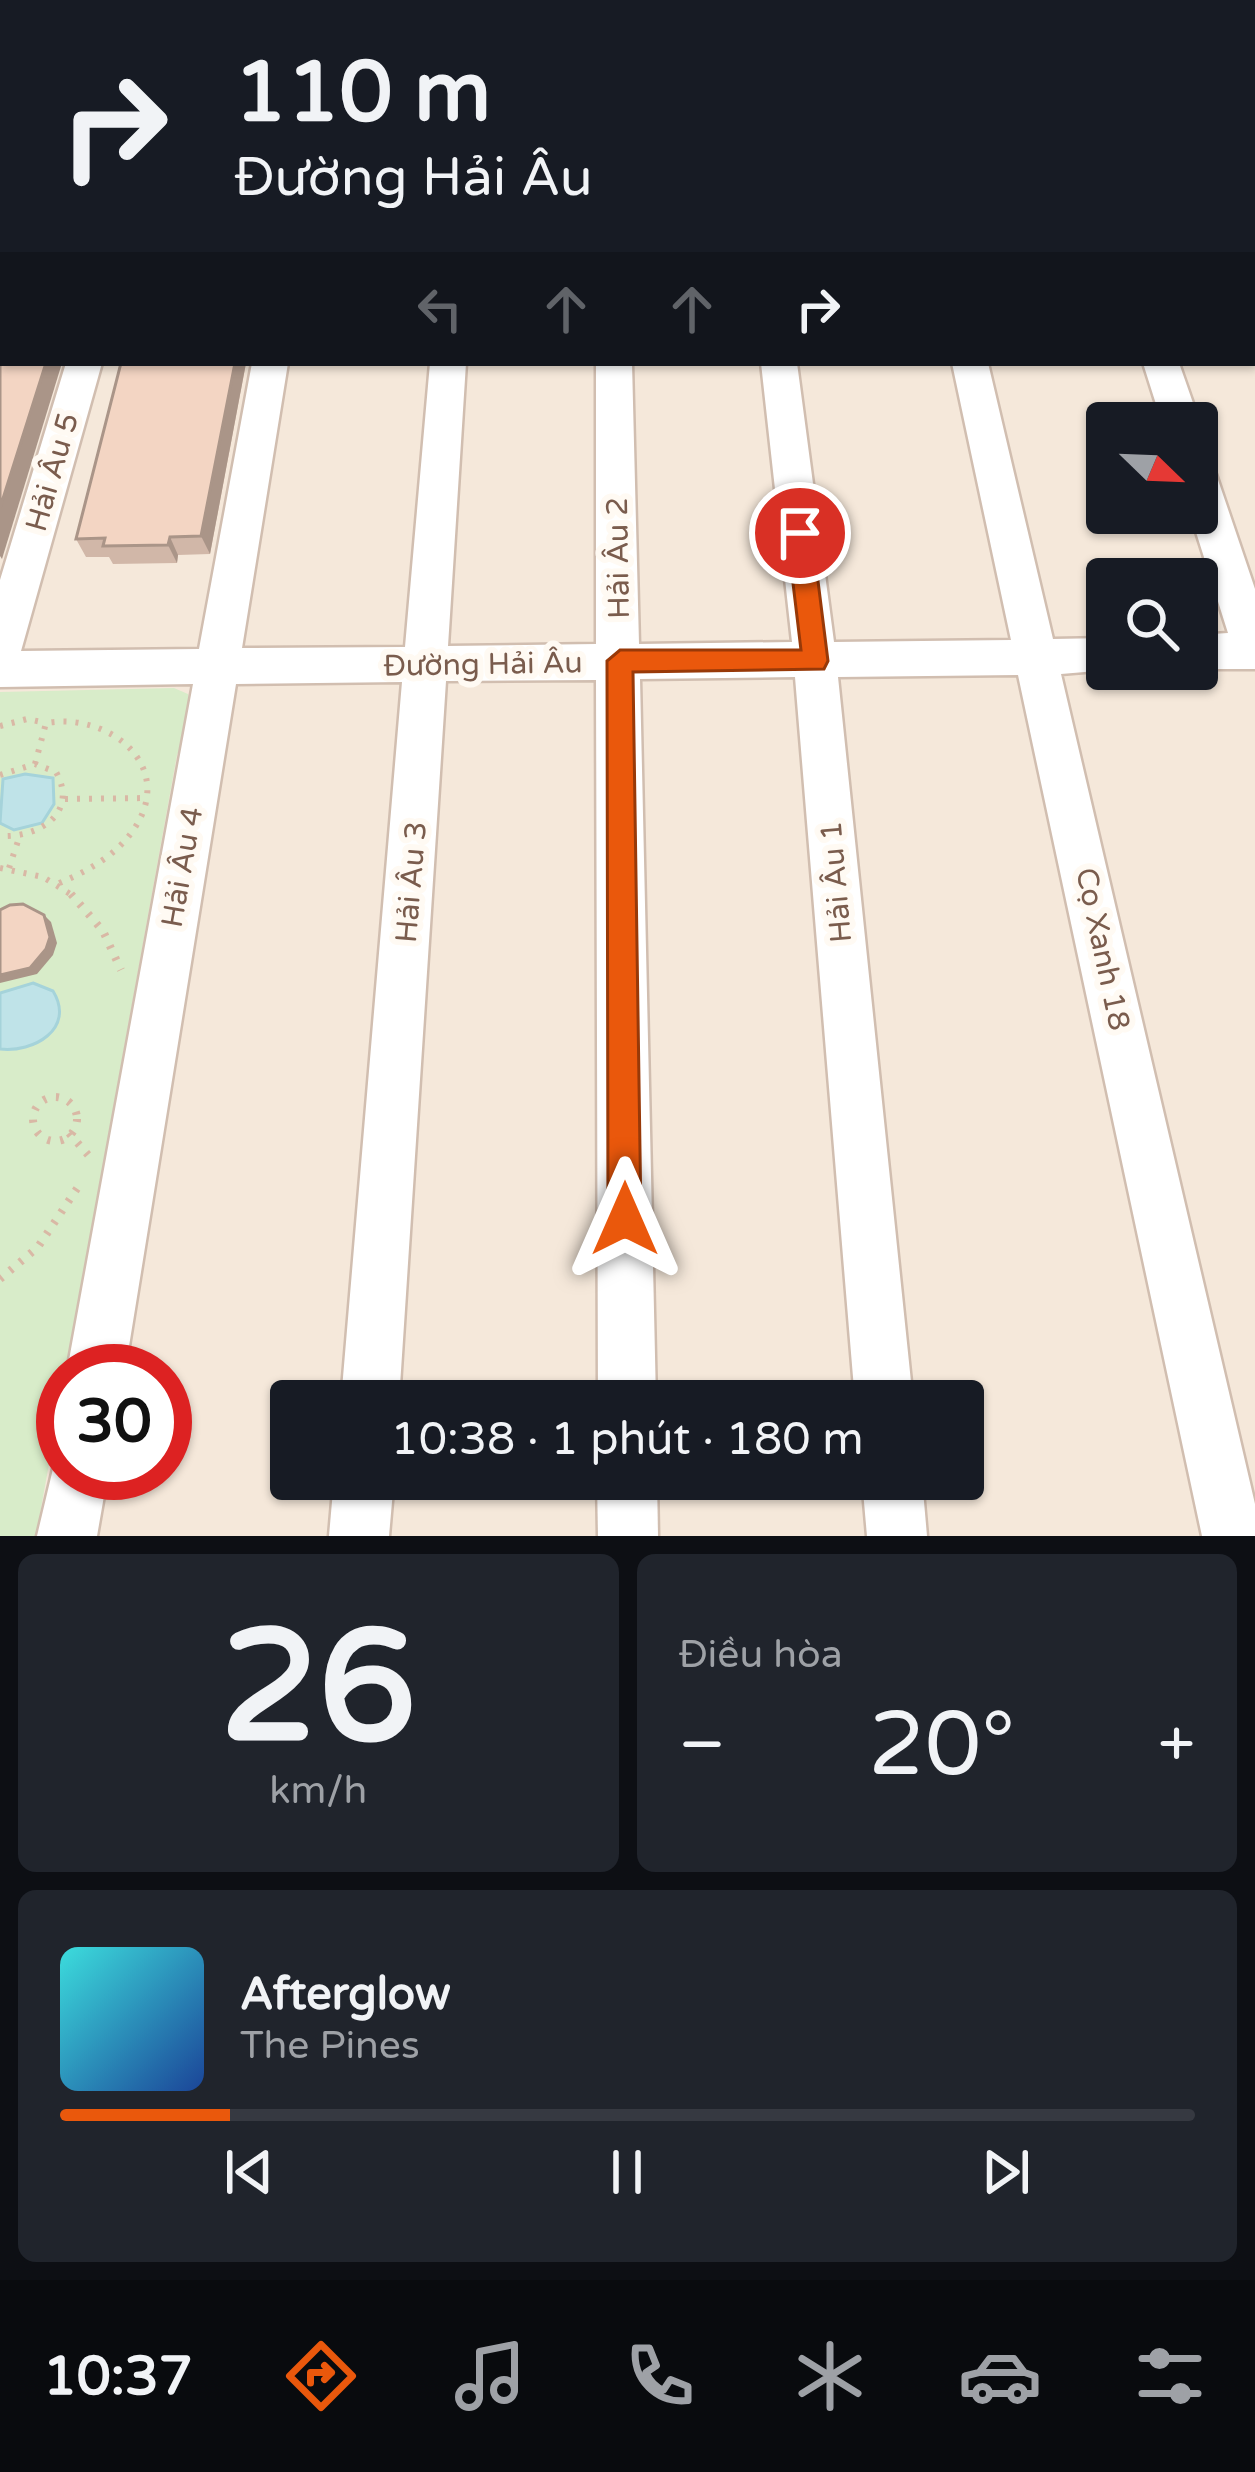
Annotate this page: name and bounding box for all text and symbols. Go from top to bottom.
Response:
text: 110 m [234,43,491,144]
icon: right [36,48,192,204]
text: Đường Hải Âu [234,145,593,210]
icon: left [407,276,473,342]
icon: ahead [533,276,599,342]
icon: ahead [659,276,725,342]
icon: right [785,276,851,342]
north arrow [1086,402,1218,534]
map controls [1086,402,1218,690]
street label: Hải Âu 5 [18,409,87,536]
pin [749,482,851,584]
street label: Hải Âu 2 [599,497,638,619]
icon: arrive [767,500,833,566]
button: search [1086,558,1218,690]
street label: Đường Hải Âu [383,644,583,685]
street label: Hải Âu 4 [154,804,211,930]
street label: Hải Âu 3 [388,820,435,944]
street label: Hải Âu 1 [813,820,860,944]
street label: Cọ Xanh 18 [1067,864,1138,1034]
position arrow [562,1156,688,1282]
speed limit sign: 30 [36,1344,192,1500]
text: 10:38 · 1 phút · 180 m [391,1413,863,1467]
text: 26 [220,1595,416,1783]
text: Điều hòa [679,1631,843,1678]
text: 20° [868,1691,1015,1800]
text: − [679,1705,726,1785]
text: + [1158,1705,1195,1785]
text: km/h [269,1767,367,1814]
text: Afterglow [240,1968,451,2022]
text: The Pines [240,2022,420,2069]
icon: previous [216,2139,282,2205]
icon: pause [594,2139,660,2205]
icon: next [973,2139,1039,2205]
icon: directions [279,2334,363,2418]
icon: music [448,2334,532,2418]
icon: phone [618,2334,702,2418]
icon: climate [788,2334,872,2418]
icon: car [958,2334,1042,2418]
icon: filters [1128,2334,1212,2418]
text: 10:37 [43,2344,193,2409]

